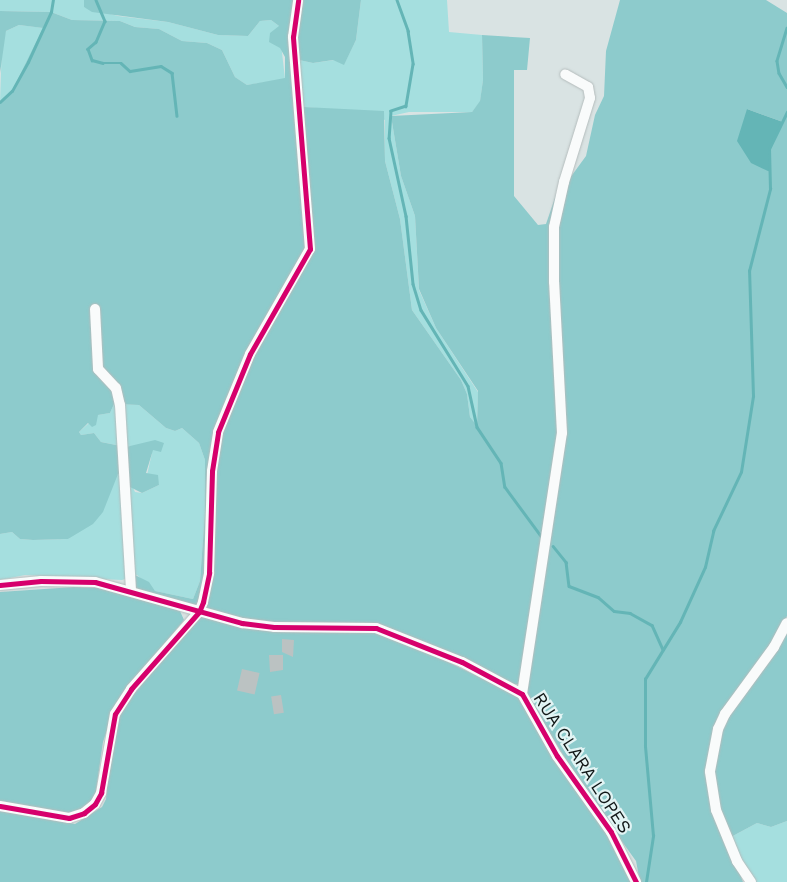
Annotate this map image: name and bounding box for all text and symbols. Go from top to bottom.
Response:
street label: RUA CLARA LOPES [528,688,636,838]

